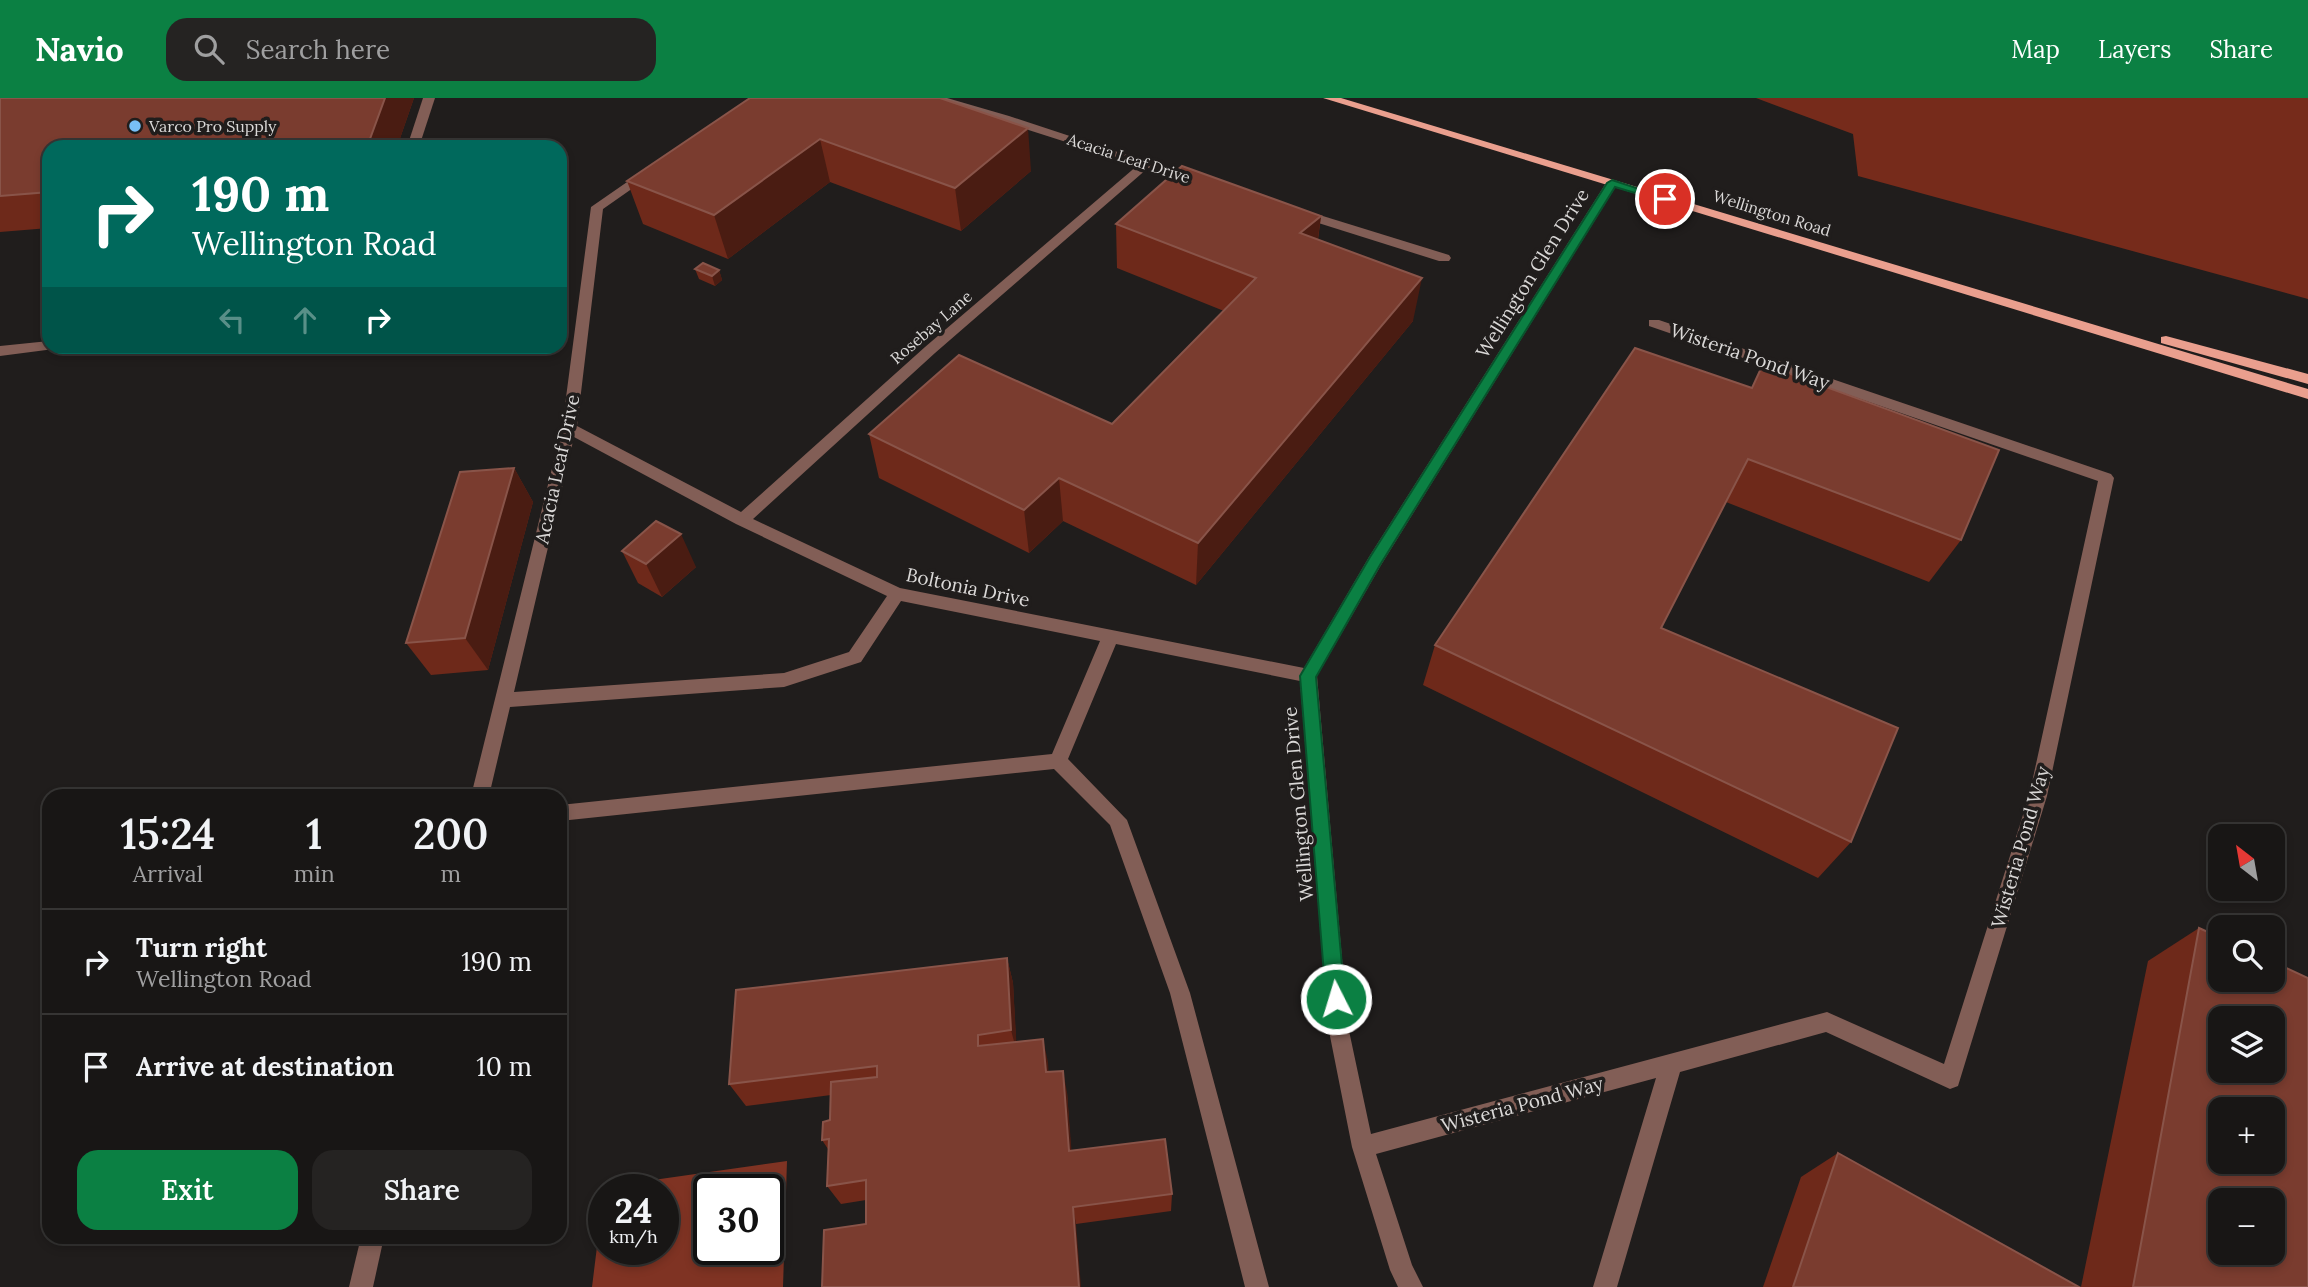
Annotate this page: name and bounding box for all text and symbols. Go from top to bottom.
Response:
search box [166,18,656,81]
text: Navio [35,28,124,70]
icon: search [190,30,228,68]
text: Search here [246,33,390,66]
text: Map [2011,34,2060,65]
text: Layers [2098,34,2171,65]
text: Share [2209,34,2273,65]
place label: Varco Pro Supply [148,116,277,136]
marker: Varco Pro Supply [127,118,143,134]
street label: Acacia Leaf Drive [1064,128,1193,187]
text: 190 m [192,162,329,224]
icon: right [77,168,168,259]
pin [1635,169,1695,229]
icon: arrive [1646,180,1684,218]
street label: Wellington Glen Drive [1470,184,1594,362]
street label: Wellington Road [1711,186,1834,241]
text: Wellington Road [192,223,437,264]
street label: Rosebay Lane [886,286,976,368]
icon: left [213,301,251,339]
icon: ahead [286,301,324,339]
icon: right [359,301,397,339]
street label: Wisteria Pond Way [1667,317,1833,395]
street label: Acacia Leaf Drive [529,392,585,547]
street label: Boltonia Drive [904,562,1032,612]
street label: Wellington Glen Drive [1278,706,1318,902]
street label: Wisteria Pond Way [1985,763,2055,931]
text: 15:24 [120,807,215,861]
text: 1 [306,807,322,861]
text: 200 [413,807,489,861]
north arrow [2208,824,2286,901]
map controls [2208,824,2285,1265]
text: Arrival [133,859,203,888]
text: min [294,859,335,888]
text: m [441,859,461,888]
button: search [2208,915,2285,992]
text: Turn right [136,931,267,964]
icon: right [77,943,115,981]
text: 190 m [461,945,532,978]
position arrow [1299,962,1373,1036]
text: Wellington Road [136,964,312,993]
button: layers [2208,1006,2285,1083]
icon: arrive [77,1048,115,1086]
text: Arrive at destination [136,1050,394,1083]
text: 10 m [476,1050,532,1083]
street label: Wisteria Pond Way [1438,1071,1606,1137]
button: + [2208,1097,2285,1174]
button: Exit [77,1150,298,1230]
button: Share [312,1150,532,1230]
speed limit sign: 30 [693,1174,784,1265]
text: 24 [615,1188,652,1233]
button: − [2208,1188,2285,1265]
text: km/h [609,1225,658,1248]

